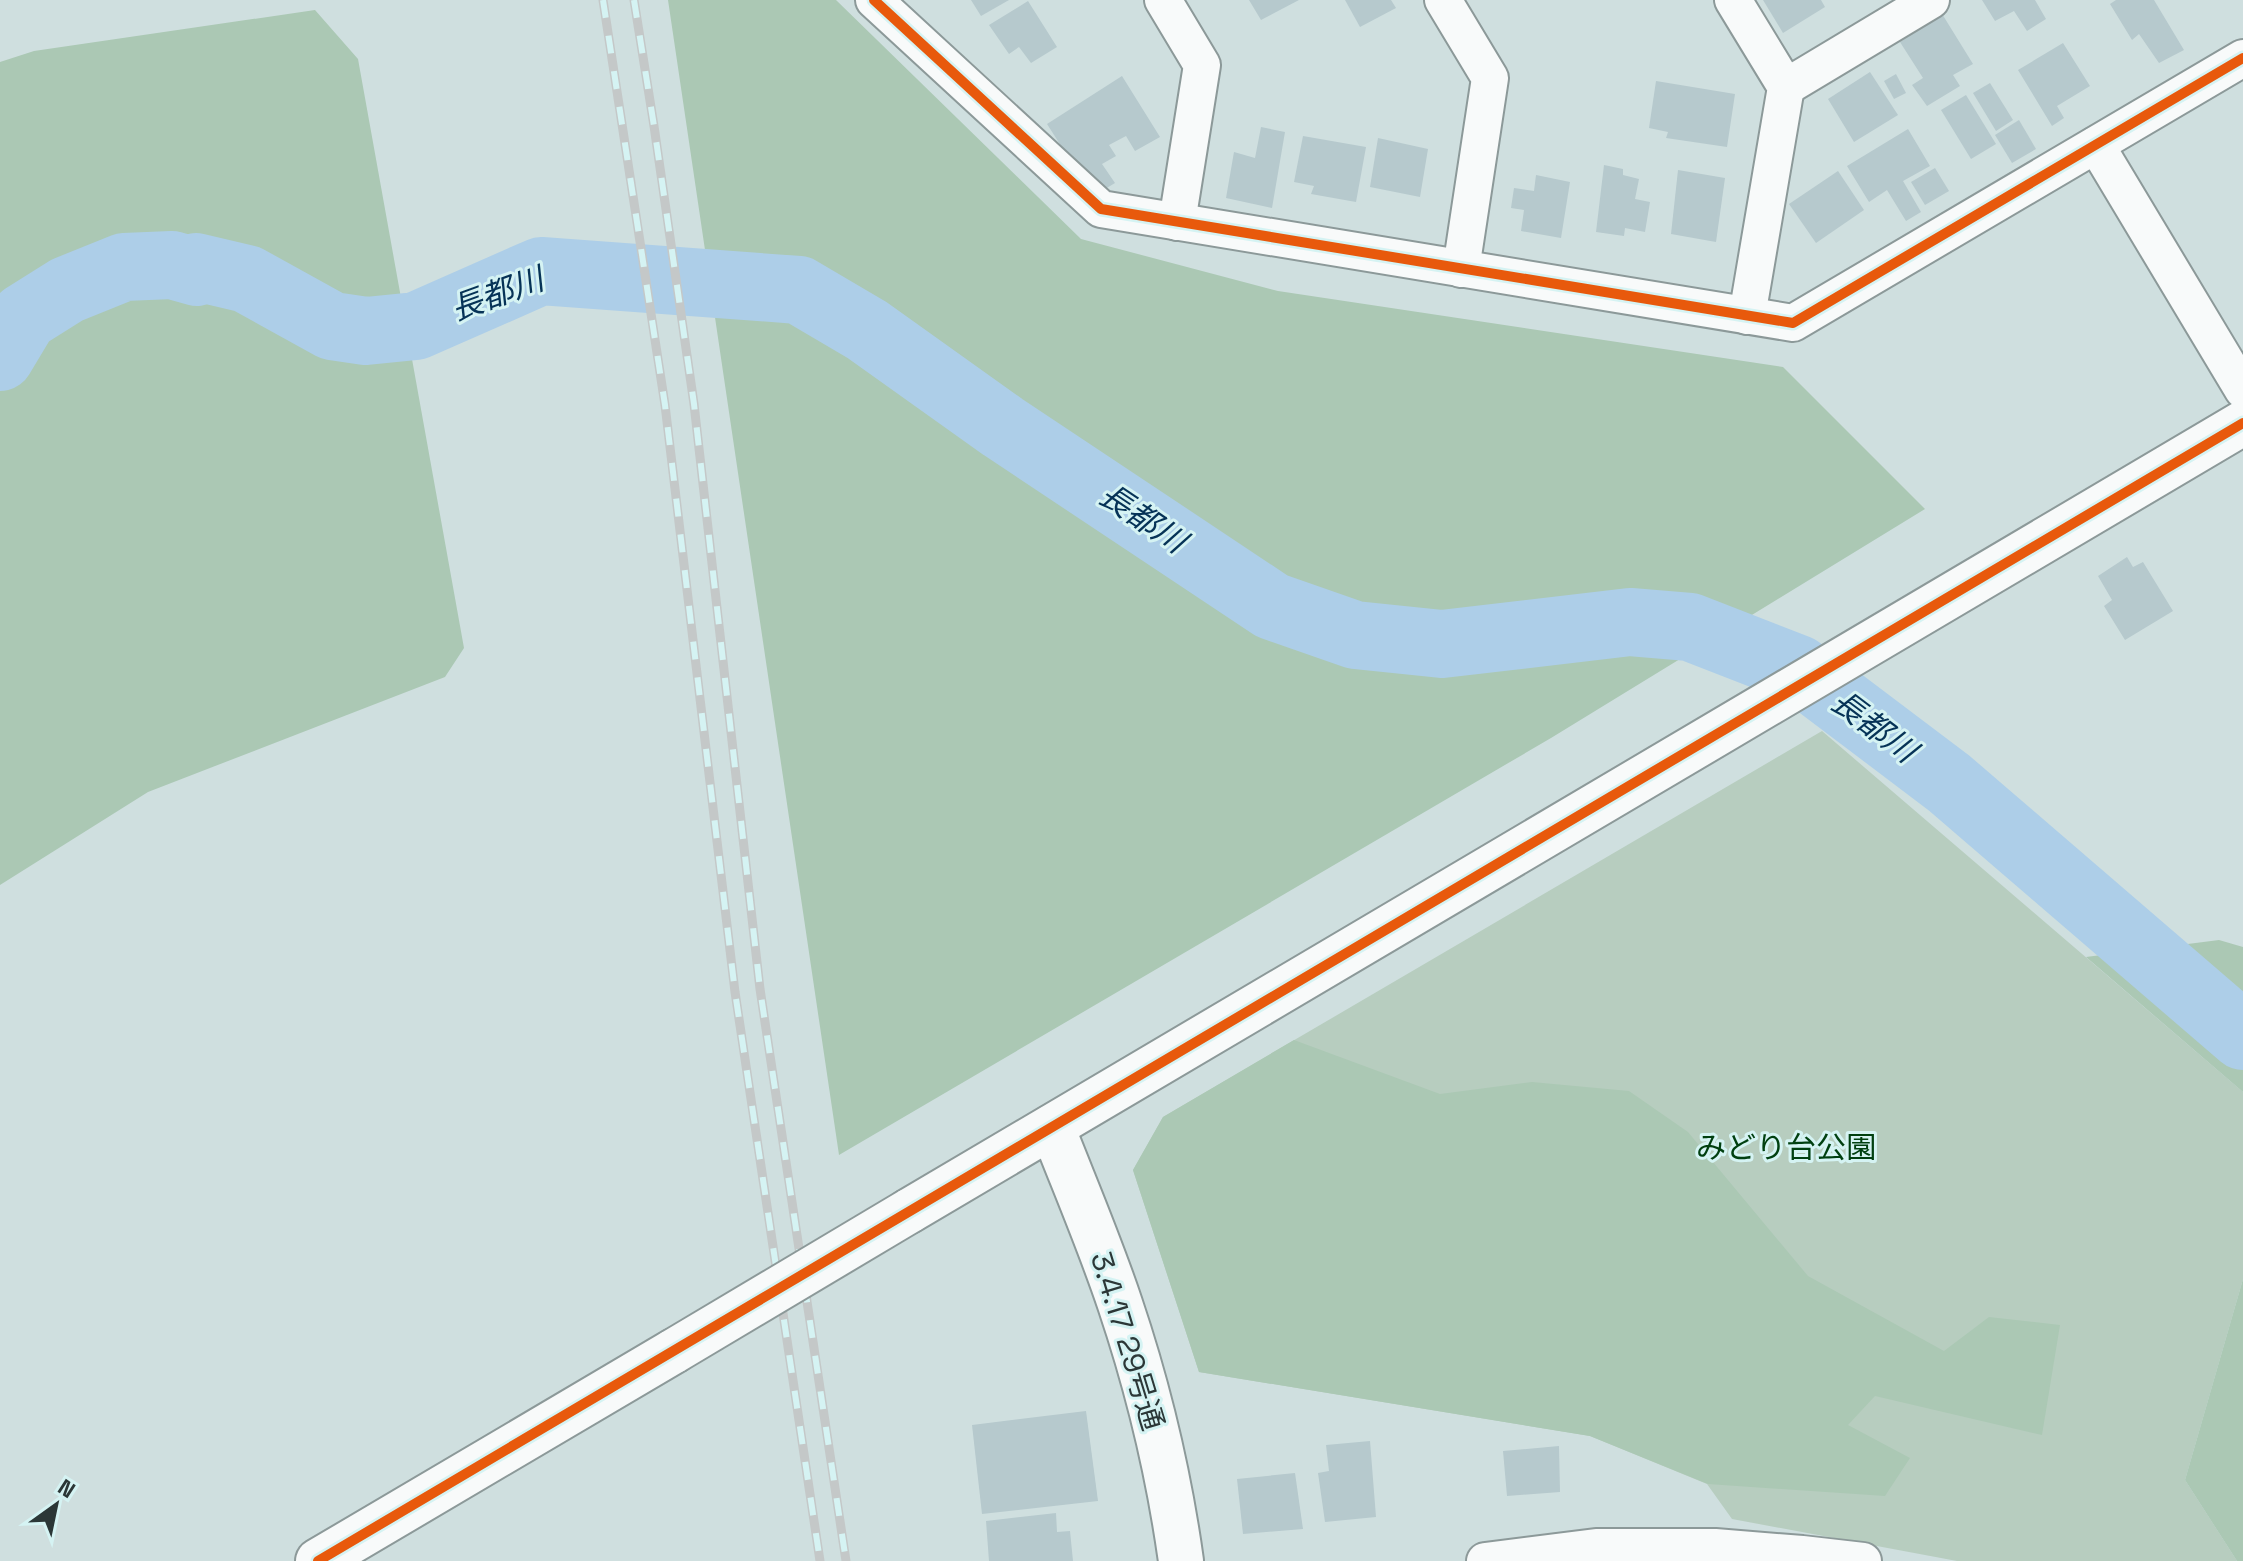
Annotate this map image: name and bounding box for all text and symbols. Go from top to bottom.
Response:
water label: 長都川 [445,258,552,329]
water label: 長都川 [1092,475,1196,563]
water label: 長都川 [1824,681,1927,773]
park label: みどり台公園 [1696,1128,1876,1167]
street label: 3.4.17 29号通 [1082,1247,1173,1435]
north arrow [16,1465,96,1545]
text: N [53,1472,81,1504]

